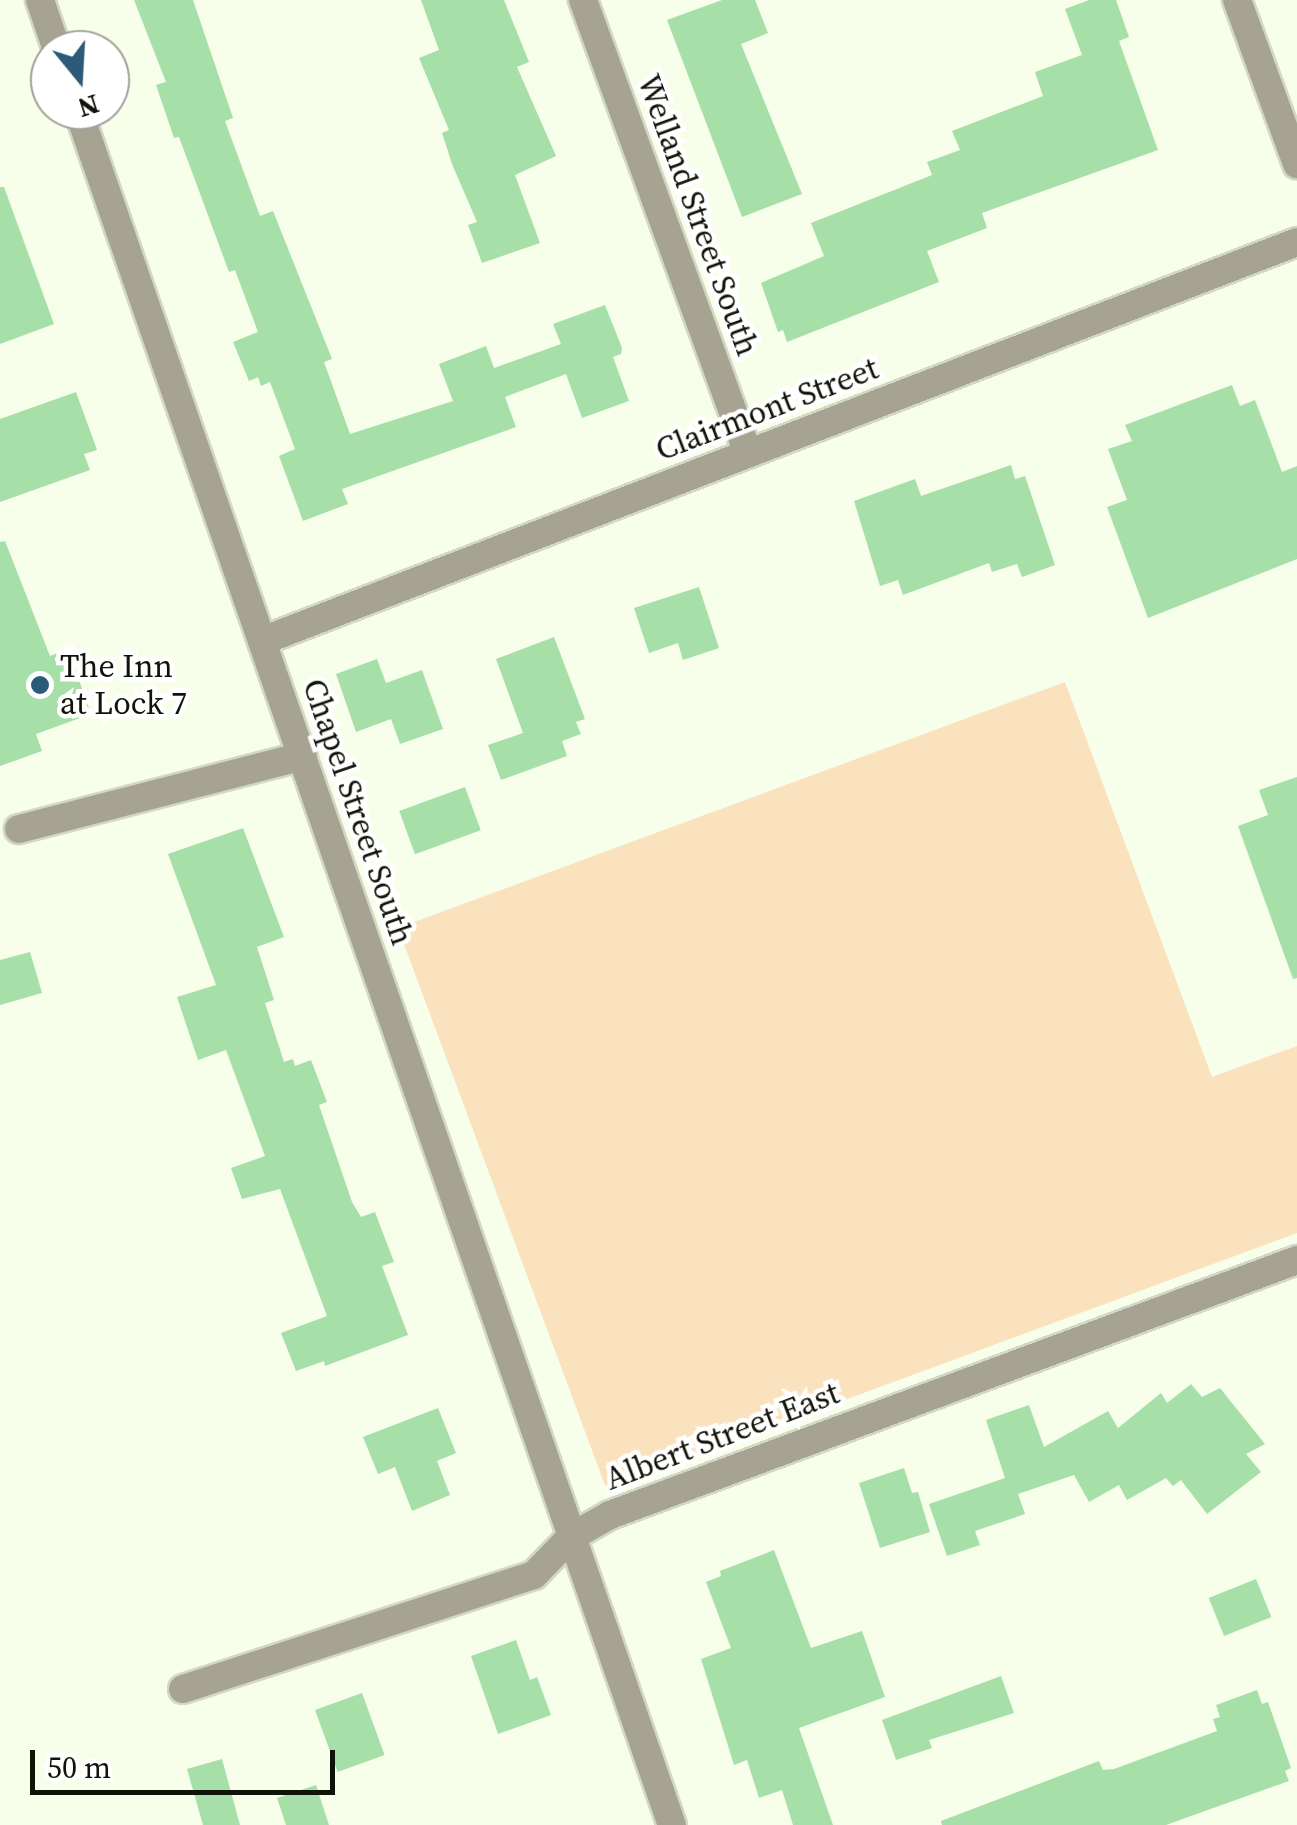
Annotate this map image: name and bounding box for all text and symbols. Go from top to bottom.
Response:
north arrow [30,30,130,130]
street label: Welland Street South [629,69,767,361]
text: N [73,85,104,128]
street label: Clairmont Street [650,349,884,469]
place label: The Inn at Lock 7 [60,648,187,723]
marker: The Inn at Lock 7 [29,674,51,696]
street label: Chapel Street South [294,674,422,950]
street label: Albert Street East [600,1374,844,1498]
scale bar [35,1730,340,1792]
text: 50 m [47,1747,111,1788]

